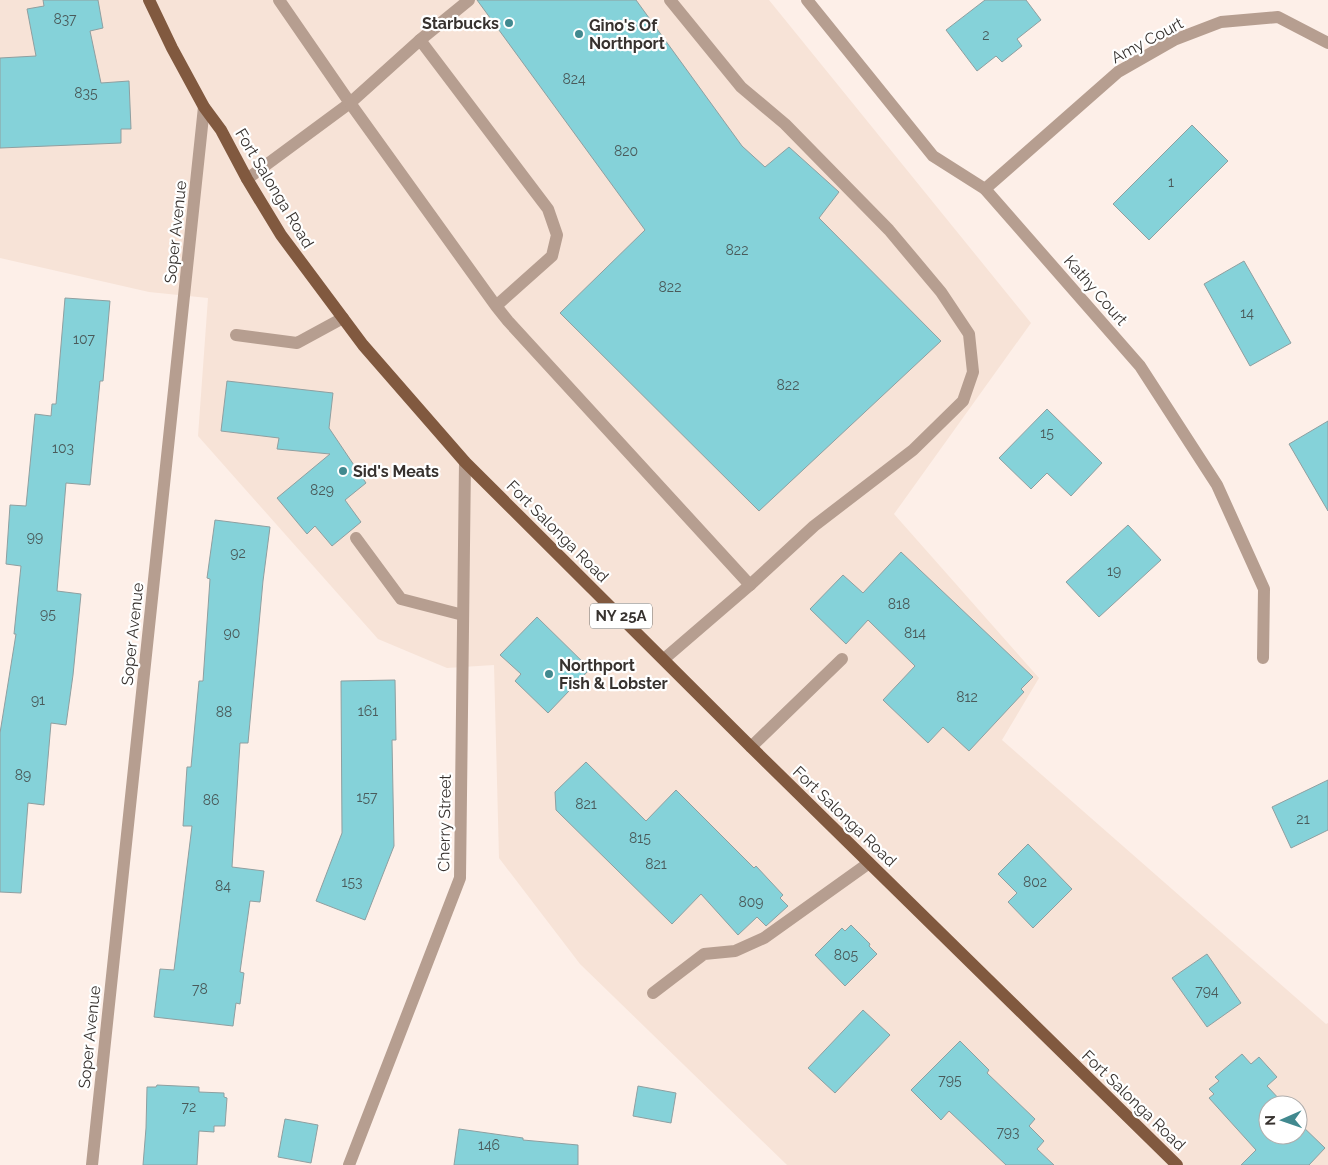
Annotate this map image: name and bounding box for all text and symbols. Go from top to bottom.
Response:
house number: 837 [53,11,77,27]
street label: Amy Court [1108,13,1187,67]
place label: Starbucks [422,14,499,33]
place label: Gino's Of Northport [589,16,665,53]
marker: Starbucks [503,17,515,29]
house number: 2 [982,27,990,43]
marker: Gino's Of Northport [573,28,585,40]
house number: 824 [562,71,586,87]
house number: 835 [74,85,98,101]
street label: Fort Salonga Road [231,125,318,252]
house number: 820 [614,143,638,159]
house number: 1 [1168,174,1174,190]
street label: Soper Avenue [161,180,190,284]
house number: 822 [726,242,748,258]
street label: Kathy Court [1060,251,1132,330]
house number: 822 [659,279,681,295]
house number: 14 [1240,305,1254,321]
house number: 107 [73,331,95,347]
house number: 822 [777,377,799,393]
house number: 15 [1040,425,1054,441]
house number: 103 [52,440,74,456]
place label: Sid's Meats [353,462,439,481]
marker: Sid's Meats [337,465,349,477]
street label: Fort Salonga Road [503,476,613,586]
house number: 829 [310,482,334,498]
house number: 99 [27,529,43,545]
house number: 92 [230,545,246,561]
house number: 19 [1107,563,1121,579]
street label: Soper Avenue [118,582,147,686]
house number: 818 [888,596,910,612]
road number: NY 25A [590,604,652,628]
house number: 95 [40,606,56,622]
house number: 90 [224,625,240,641]
house number: 814 [904,625,926,641]
place label: Northport Fish & Lobster [559,656,668,693]
marker: Northport Fish & Lobster [543,668,555,680]
house number: 812 [956,689,978,705]
house number: 91 [31,692,45,708]
house number: 161 [358,703,378,719]
house number: 88 [216,704,232,720]
street label: Fort Salonga Road [789,762,900,871]
house number: 89 [15,767,31,783]
street label: Cherry Street [434,773,455,872]
house number: 157 [356,789,378,805]
house number: 86 [203,792,219,808]
house number: 821 [575,796,597,812]
house number: 21 [1296,811,1310,827]
house number: 815 [629,830,651,846]
house number: 821 [645,856,667,872]
house number: 153 [341,874,363,890]
house number: 802 [1023,874,1047,890]
house number: 84 [215,878,231,894]
house number: 809 [738,894,764,910]
house number: 805 [834,947,859,963]
house number: 78 [192,981,208,997]
house number: 794 [1195,983,1219,999]
street label: Soper Avenue [75,985,104,1089]
street label: Fort Salonga Road [1078,1046,1189,1155]
house number: 795 [938,1072,962,1088]
north arrow [1258,1095,1308,1145]
house number: 72 [182,1099,196,1115]
text: N [1262,1115,1278,1126]
house number: 793 [996,1124,1020,1140]
house number: 146 [478,1137,500,1153]

